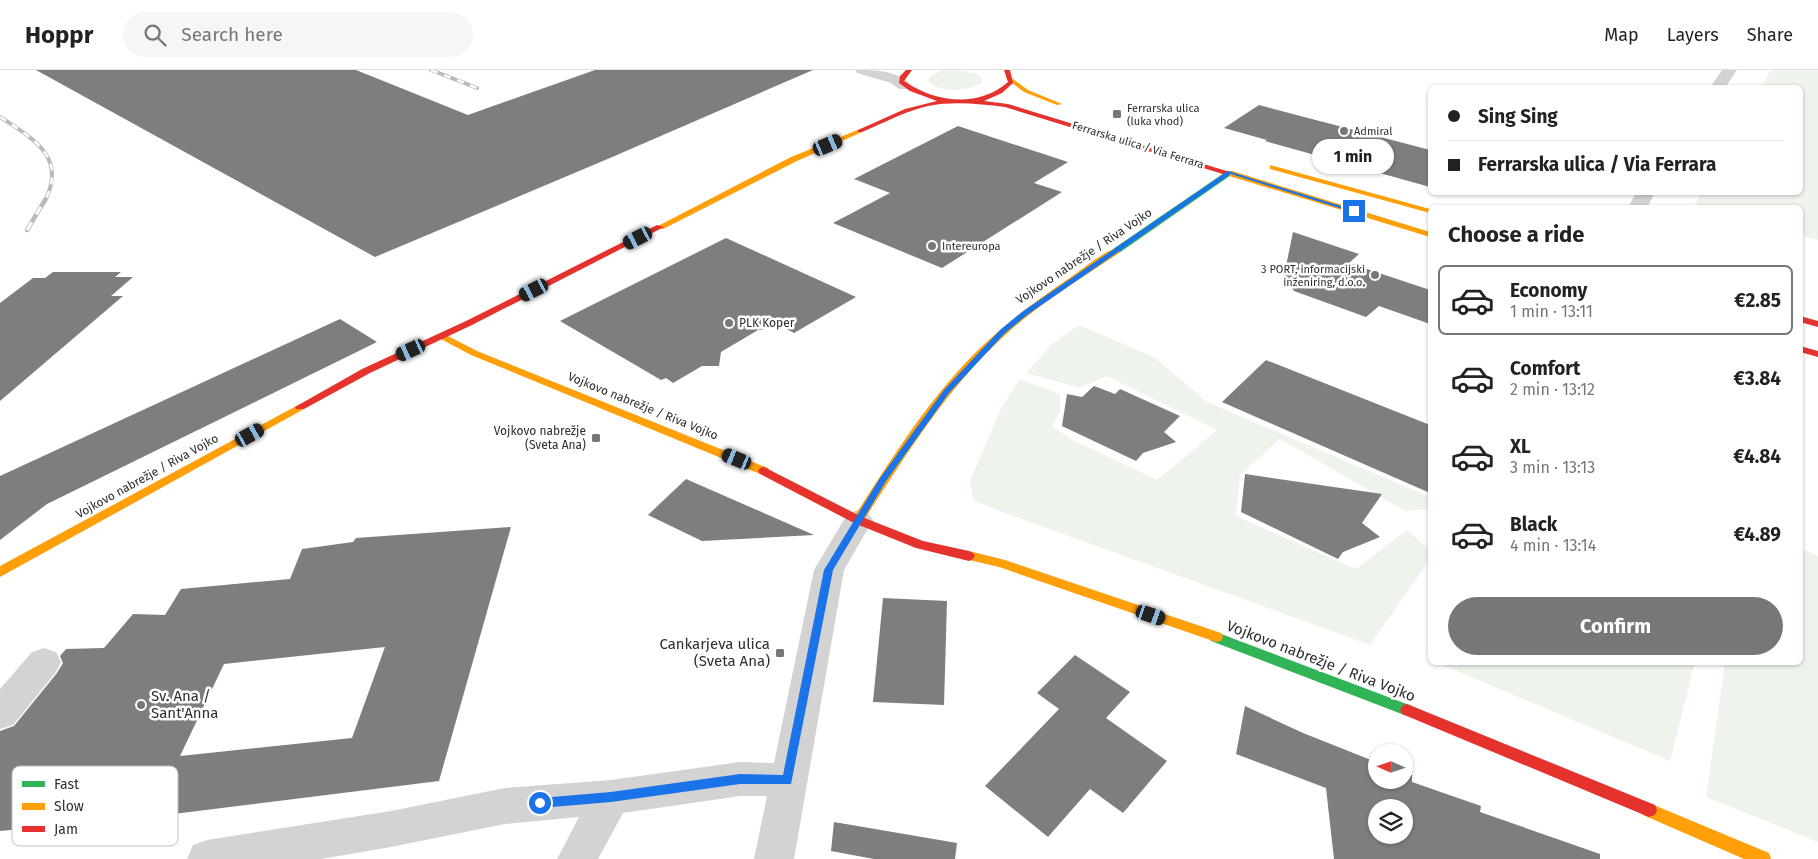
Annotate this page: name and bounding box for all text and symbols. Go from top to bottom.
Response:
search box [123,12,473,57]
text: Hoppr [25,21,93,49]
icon: search [141,21,169,49]
text: Search here [181,23,283,46]
text: Map [1604,24,1639,46]
text: Layers [1667,24,1719,46]
text: Share [1747,24,1793,46]
place label: Ferrarska ulica (luka vhod) [1127,102,1200,128]
text: Sing Sing [1478,105,1558,128]
marker: Ferrarska ulica (luka vhod) [1111,108,1123,120]
street label: Ferrarska ulica / Via Ferrara [1071,119,1205,171]
marker: Admiral [1338,125,1350,137]
place label: Admiral [1354,125,1392,138]
car [811,132,844,158]
callout: 1 min [1313,138,1395,174]
text: 1 min [1334,147,1372,166]
text: Ferrarska ulica / Via Ferrara [1478,153,1716,176]
route end [1343,200,1365,222]
street label: Vojkovo nabrežje / Riva Vojko [1013,205,1155,307]
text: Choose a ride [1448,221,1584,248]
car [621,225,654,251]
marker: Intereuropa [926,240,938,252]
place label: Intereuropa [942,240,1001,253]
place label: 3 PORT, informacijski inženiring, d.o.o. [1261,263,1365,289]
marker: 3 PORT, informacijski inženiring, d.o.o. [1369,269,1381,281]
car [517,277,550,303]
icon: car [1450,278,1495,323]
text: Economy [1510,279,1587,302]
text: €2.85 [1734,289,1781,312]
text: 1 min · 13:11 [1510,302,1593,321]
place label: PLK Koper [739,316,795,330]
marker: PLK Koper [723,317,735,329]
car [394,337,427,363]
icon: car [1450,356,1495,401]
text: Comfort [1510,357,1580,380]
text: €3.84 [1734,367,1781,390]
street label: Vojkovo nabrežje / Riva Vojko [566,369,720,443]
text: 2 min · 13:12 [1510,380,1595,399]
car [233,421,266,449]
place label: Vojkovo nabrežje (Sveta Ana) [494,424,586,452]
street label: Vojkovo nabrežje / Riva Vojko [73,431,221,521]
marker: Vojkovo nabrežje (Sveta Ana) [590,432,602,444]
icon: car [1450,434,1495,479]
text: XL [1510,435,1531,458]
text: €4.84 [1733,445,1781,468]
car [720,446,753,472]
text: 3 min · 13:13 [1510,458,1595,477]
icon: car [1450,512,1495,557]
text: Black [1510,513,1557,536]
text: €4.89 [1734,523,1781,546]
text: 4 min · 13:14 [1510,536,1596,555]
button: Confirm [1448,597,1783,655]
car [1134,603,1167,627]
street label: Vojkovo nabrežje / Riva Vojko [1224,617,1418,705]
place label: Cankarjeva ulica (Sveta Ana) [659,635,770,670]
marker: Cankarjeva ulica (Sveta Ana) [774,647,786,659]
place label: Sv. Ana / Sant'Anna [151,687,219,722]
marker: Sv. Ana / Sant'Anna [135,699,147,711]
north arrow [1368,744,1412,789]
map controls [1368,744,1413,844]
legend [12,766,178,846]
text: Fast [54,776,80,793]
route start [529,792,551,814]
text: Slow [54,798,84,815]
button: layers [1368,799,1413,844]
text: Jam [54,821,78,838]

